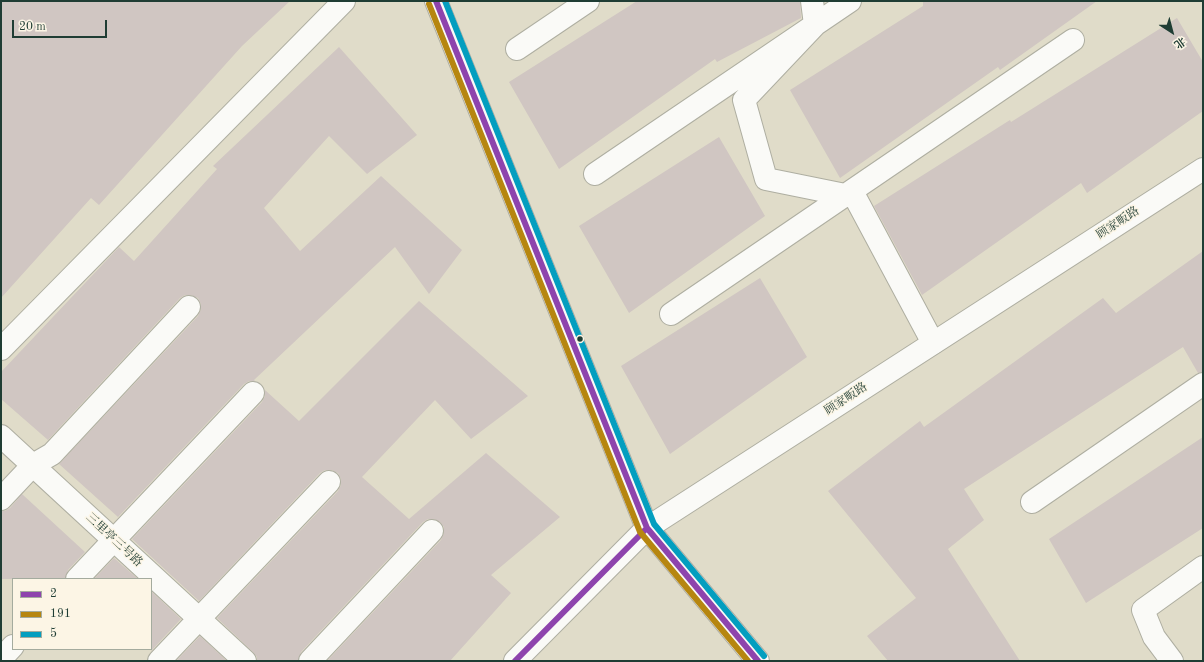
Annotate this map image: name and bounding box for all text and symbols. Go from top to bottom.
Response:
scale bar [14,12,109,38]
north arrow [1152,12,1192,52]
text: 20 m [19,21,46,33]
text: 北 [1172,34,1187,50]
street label: 顾家畈路 [1094,204,1142,242]
unlabelled marker [575,334,585,344]
street label: 顾家畈路 [822,380,870,418]
street label: 三里亭三号路 [83,510,145,570]
legend [12,578,152,650]
text: 2 [50,588,57,600]
text: 191 [50,608,71,620]
text: 5 [50,628,57,640]

